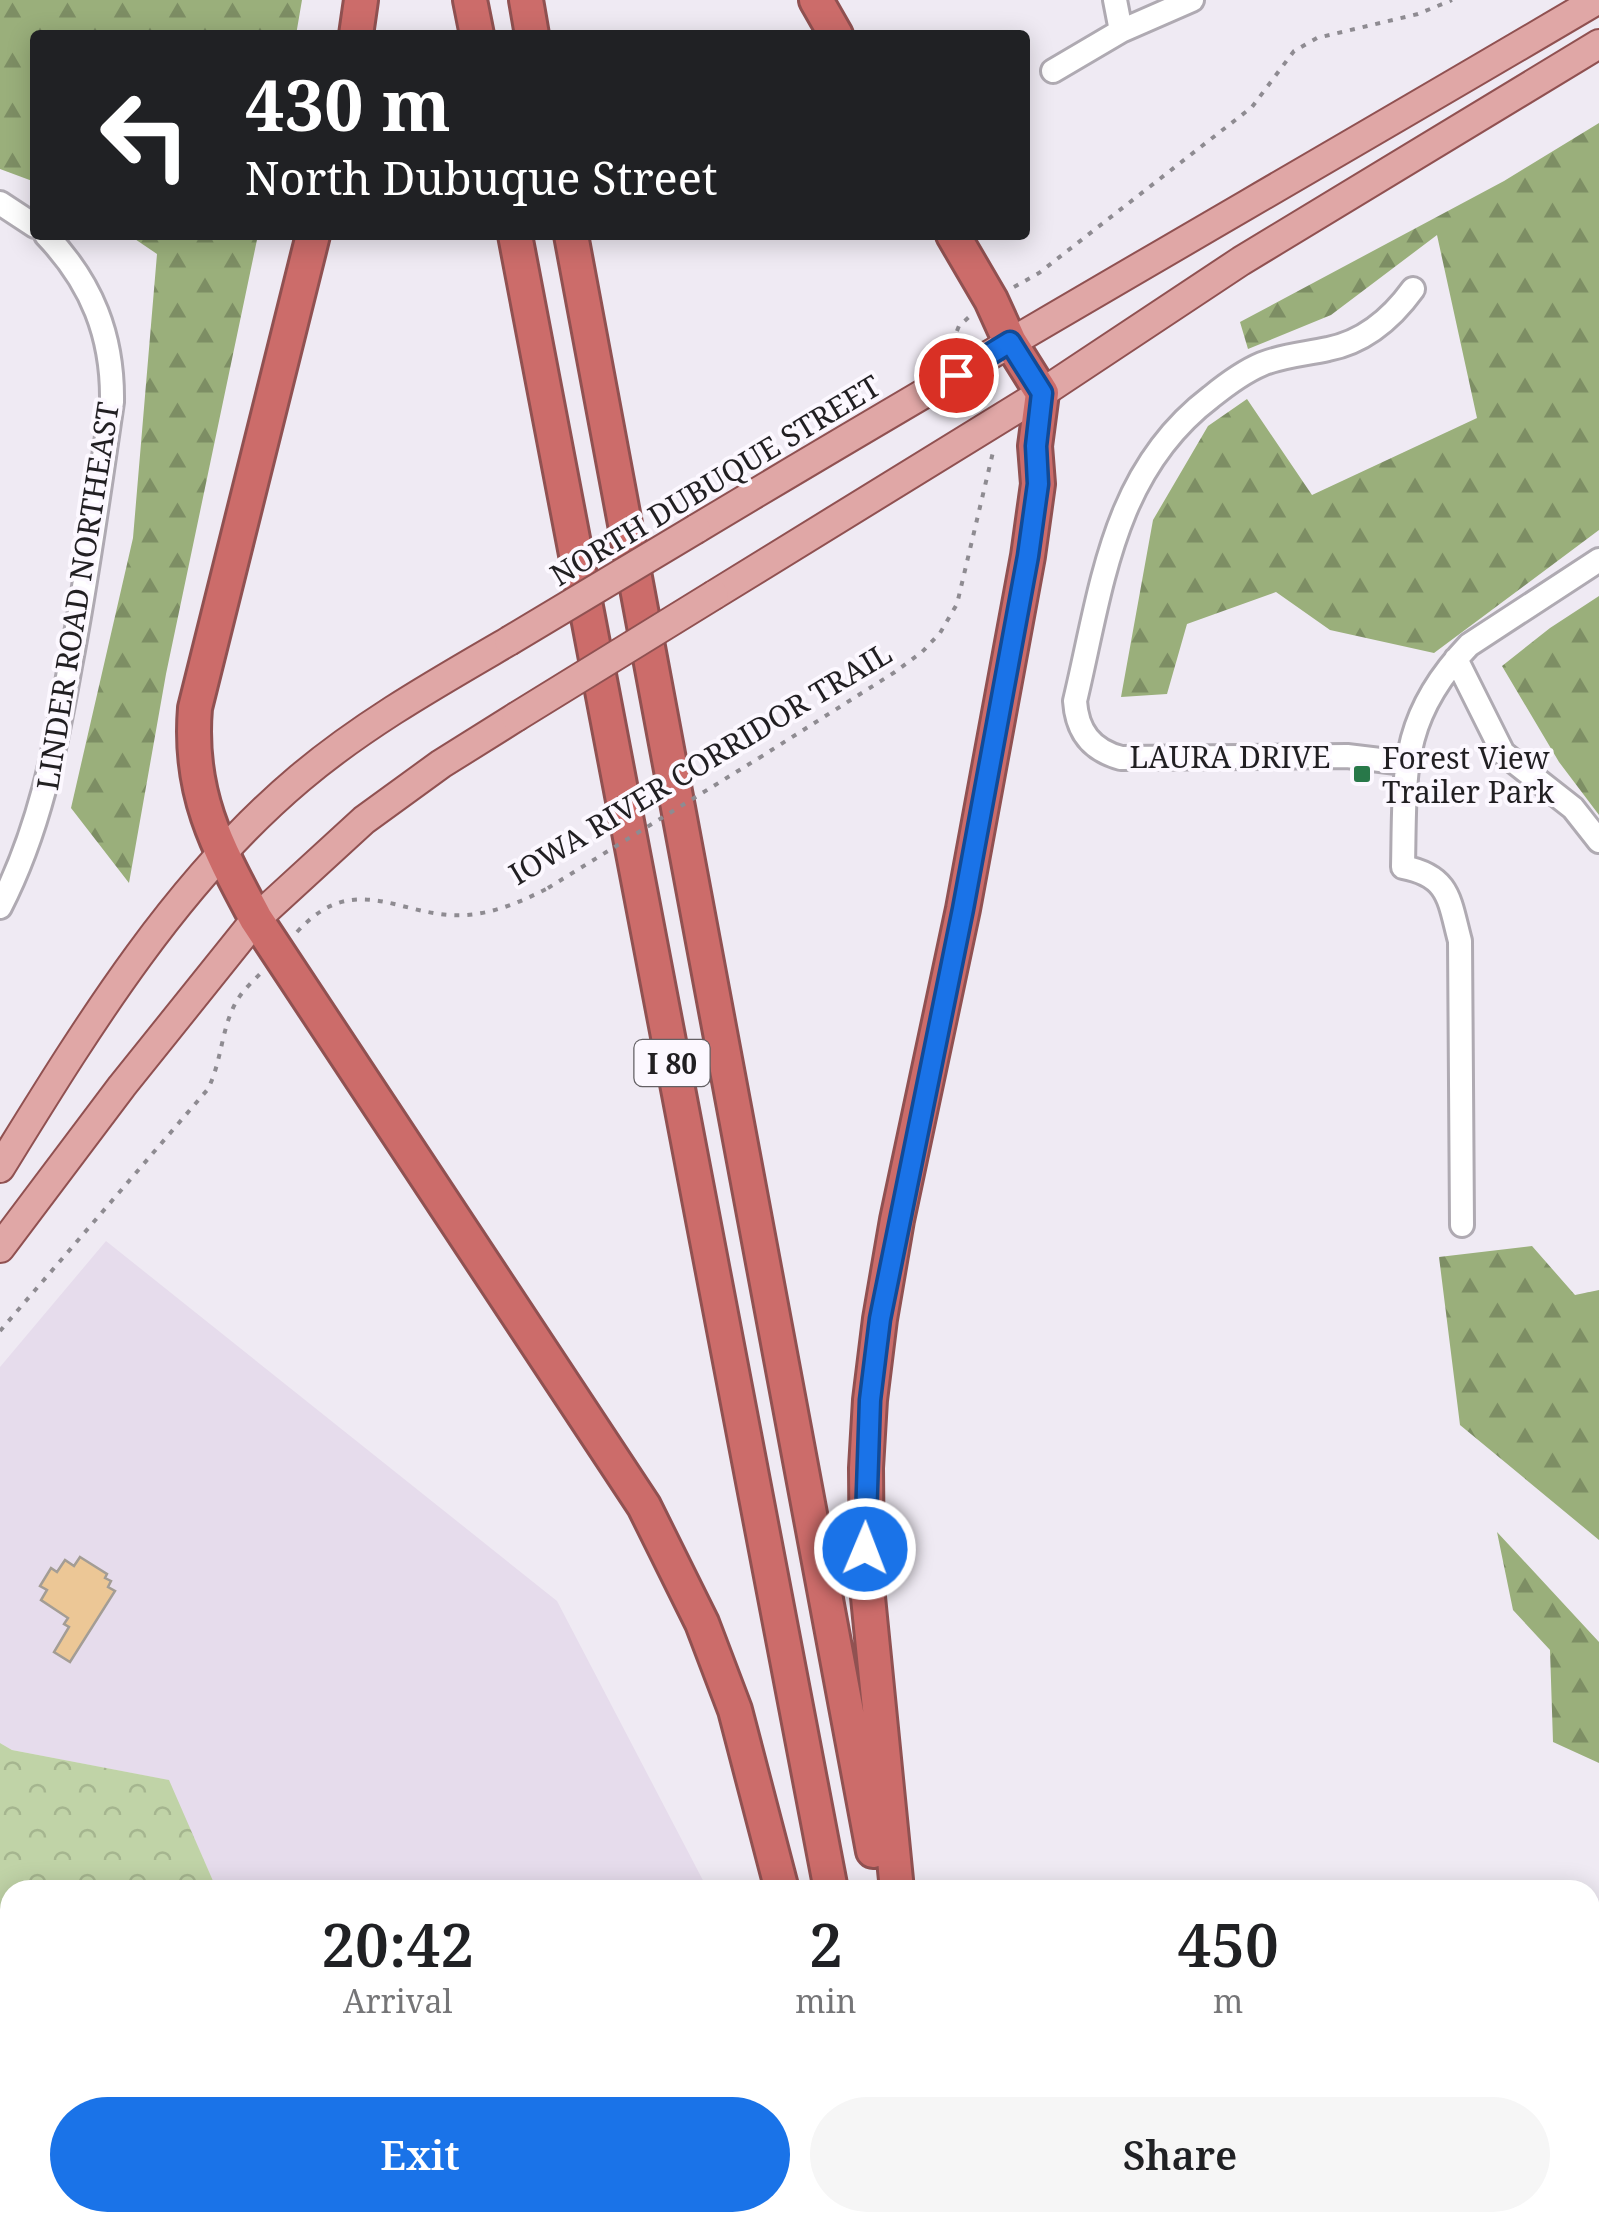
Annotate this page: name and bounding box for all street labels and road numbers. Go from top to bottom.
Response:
street label: NORTH DUBUQUE STREET [542,365,888,595]
street label: LINDER ROAD NORTHEAST [26,399,128,793]
street label: IOWA RIVER CORRIDOR TRAIL [501,632,899,894]
street label: LAURA DRIVE [1130,736,1330,777]
road number: I 80 [634,1040,710,1086]

